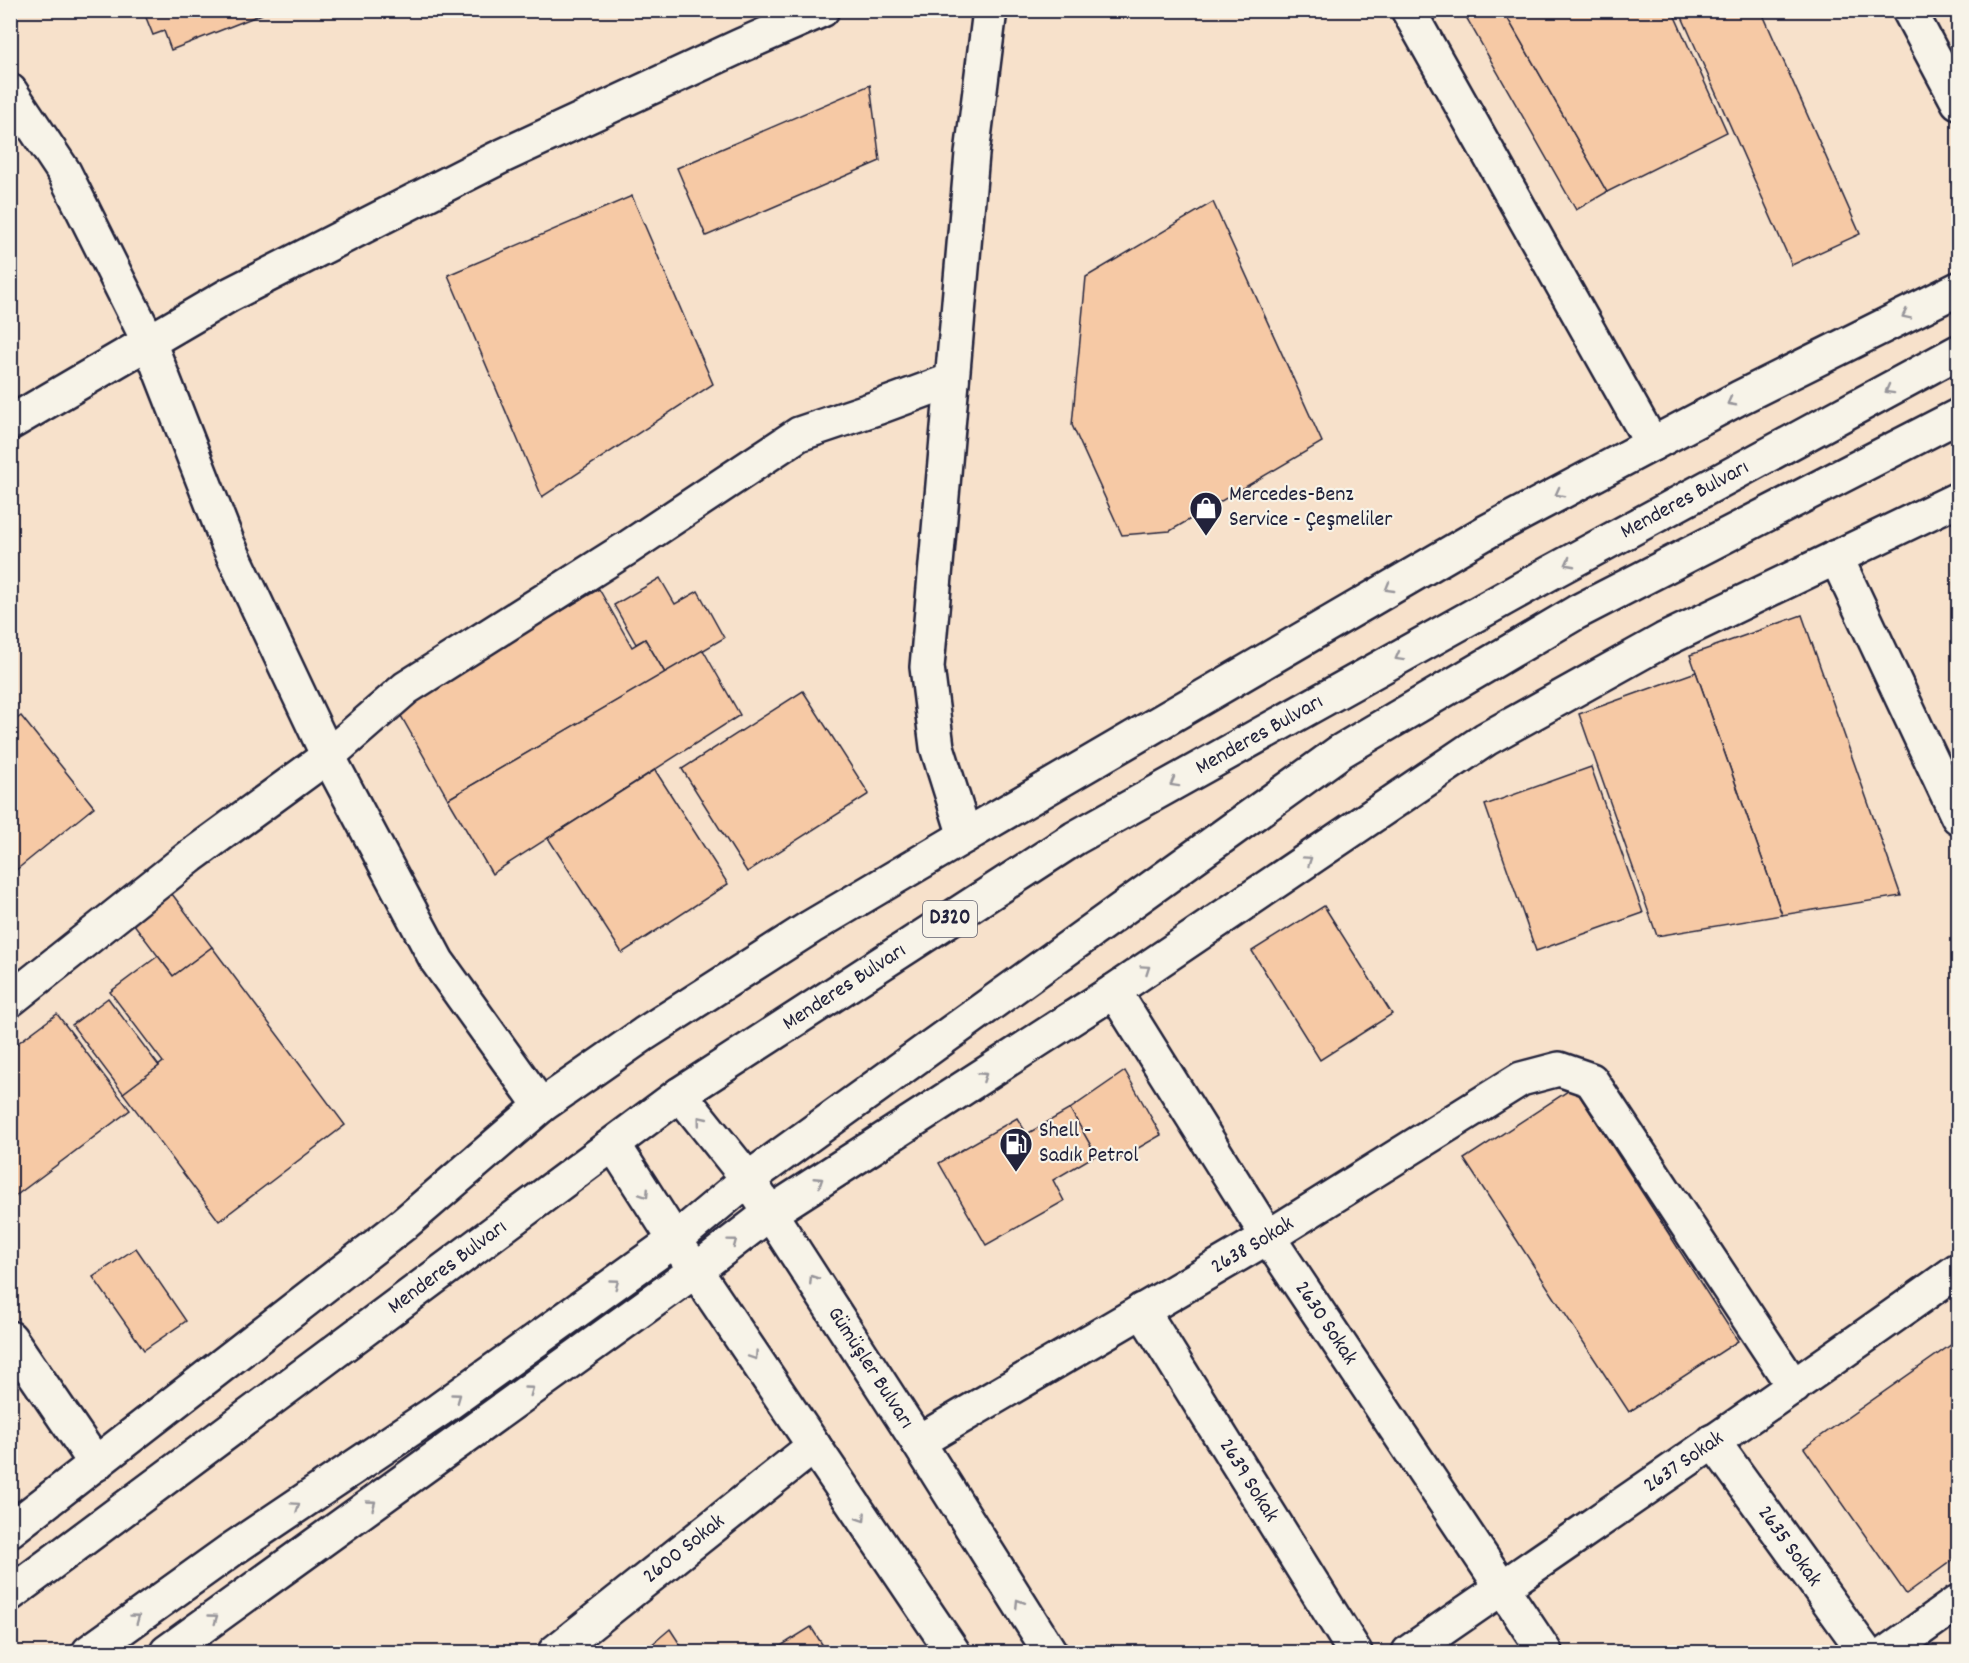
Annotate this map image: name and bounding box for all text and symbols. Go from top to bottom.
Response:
one-way arrow [1901,308,1912,320]
one-way arrow [1884,383,1895,394]
one-way arrow [1727,395,1738,406]
street label: Menderes Bulvarı [1615,453,1755,547]
place label: Mercedes-Benz Service - Çeşmeliler [1229,480,1393,536]
one-way arrow [1555,486,1565,497]
shop icon: Mercedes-Benz Service - Çeşmeliler [1188,490,1224,537]
one-way arrow [1565,556,1576,567]
one-way arrow [1385,581,1395,593]
one-way arrow [1395,650,1405,661]
street label: Menderes Bulvarı [1190,687,1329,783]
one-way arrow [1170,776,1180,787]
one-way arrow [1301,856,1312,867]
road number: D320 [923,901,977,937]
street label: Menderes Bulvarı [777,936,912,1039]
one-way arrow [1140,965,1151,976]
one-way arrow [977,1071,987,1083]
one-way arrow [697,1115,708,1126]
place label: Shell - Sadık Petrol [1039,1116,1138,1172]
fuel station icon: Shell - Sadık Petrol [998,1126,1034,1173]
one-way arrow [813,1177,823,1189]
one-way arrow [638,1188,650,1198]
street label: 2638 Sokak [1205,1209,1300,1283]
street label: Menderes Bulvarı [381,1213,514,1322]
one-way arrow [726,1238,737,1249]
one-way arrow [808,1275,820,1285]
street label: 2630 Sokak [1286,1275,1365,1371]
one-way arrow [609,1279,620,1290]
street label: Gümüşler Bulvarı [819,1301,921,1435]
one-way arrow [746,1350,757,1361]
one-way arrow [524,1386,535,1397]
one-way arrow [450,1393,461,1404]
street label: 2637 Sokak [1637,1424,1730,1501]
street label: 2639 Sokak [1210,1433,1286,1528]
one-way arrow [365,1500,376,1511]
street label: 2635 Sokak [1749,1500,1829,1593]
one-way arrow [289,1502,300,1513]
street label: 2600 Sokak [636,1507,732,1592]
one-way arrow [855,1512,866,1523]
one-way arrow [1014,1599,1026,1609]
one-way arrow [130,1614,141,1625]
one-way arrow [207,1614,218,1625]

